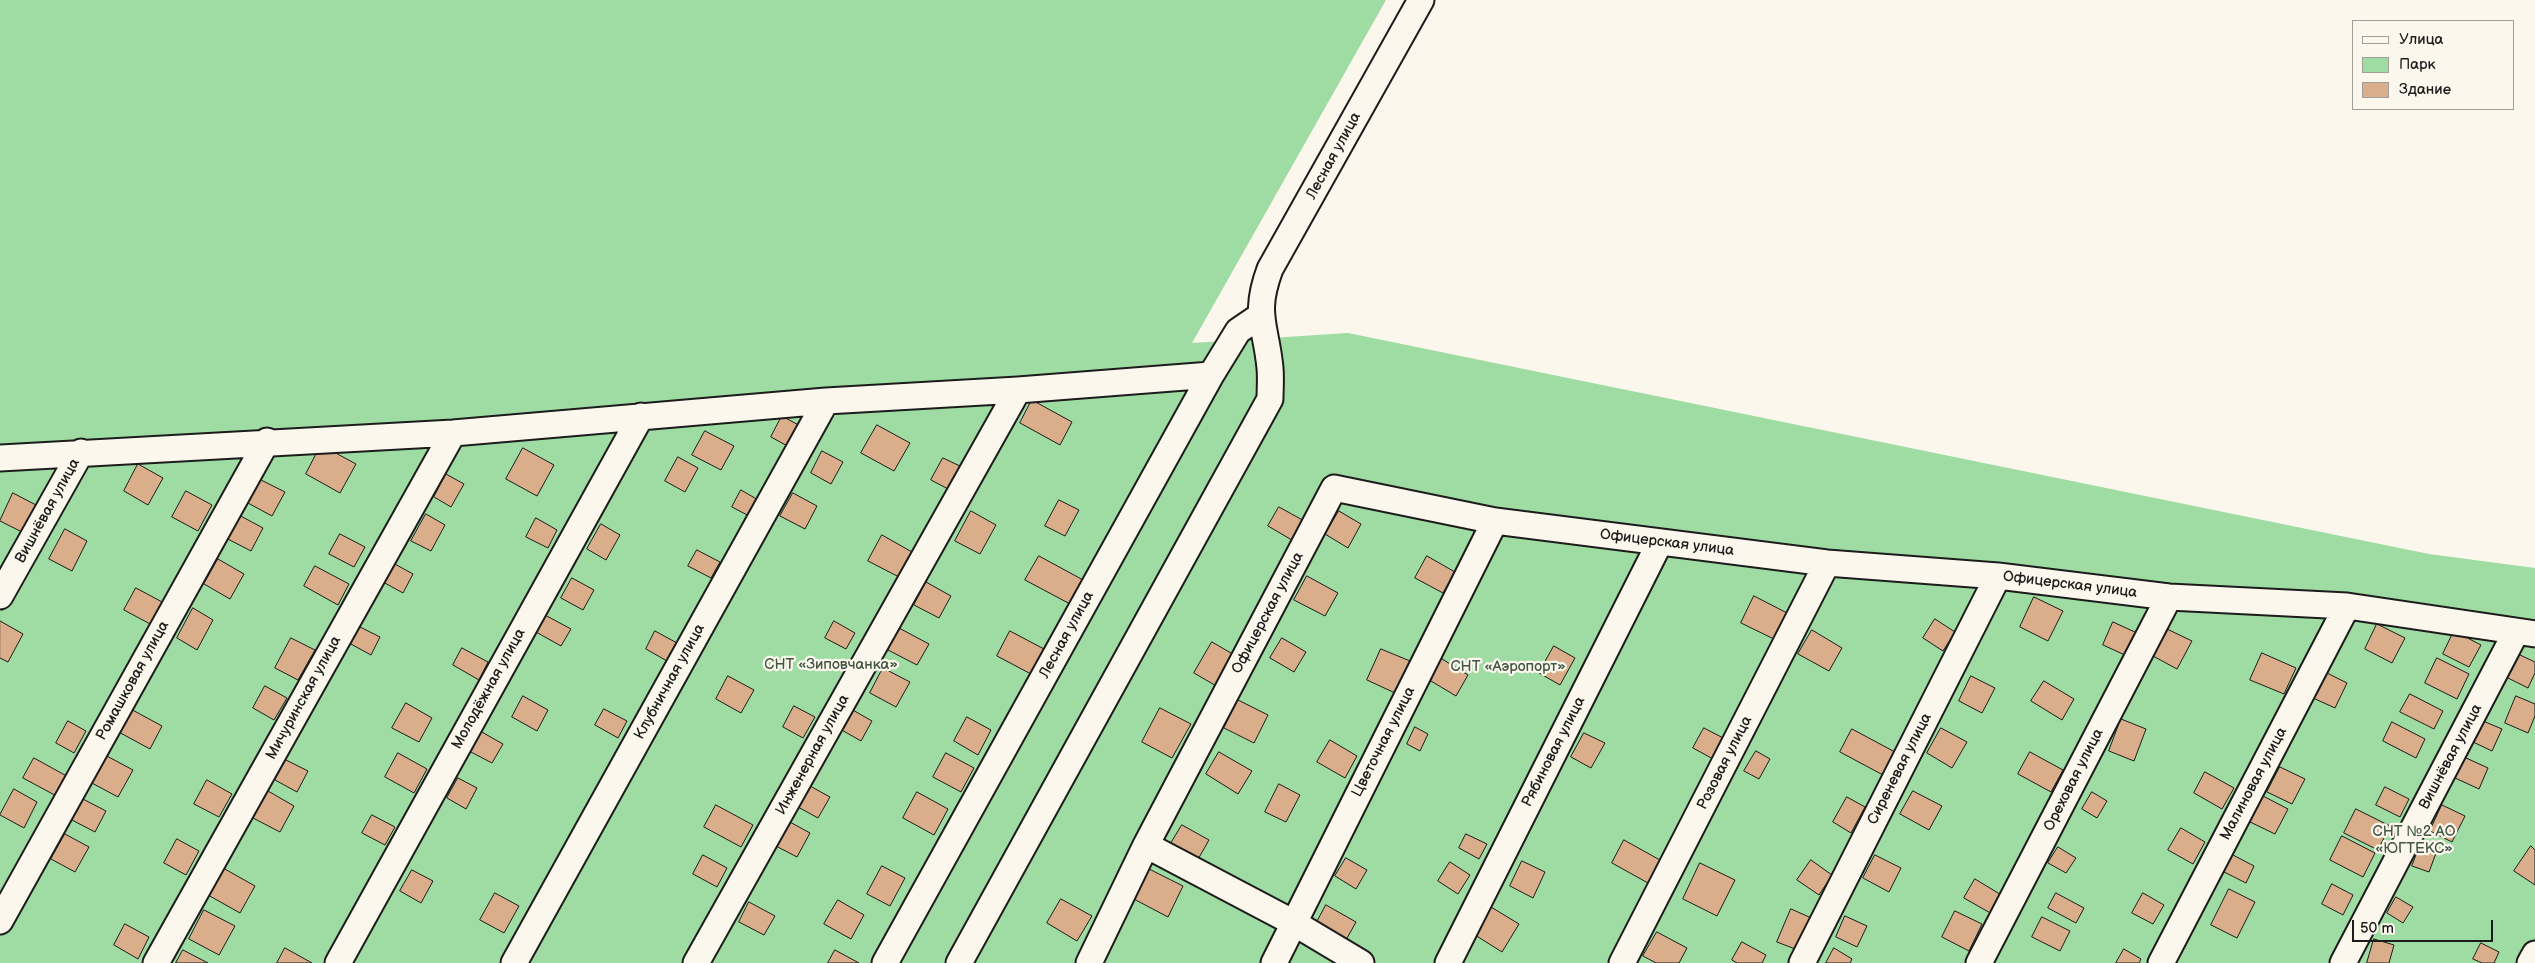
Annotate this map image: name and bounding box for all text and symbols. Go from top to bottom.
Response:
legend [2352,20,2515,110]
text: Улица [2399,30,2443,49]
text: Парк [2399,55,2436,74]
text: Здание [2399,80,2451,99]
street label: Лесная улица [1303,109,1365,203]
street label: Вишнёвая улица [12,456,84,566]
street label: Офицерская улица [1599,526,1735,560]
street label: Офицерская улица [1228,549,1308,677]
street label: Офицерская улица [2002,568,2138,602]
street label: Лесная улица [1036,588,1098,682]
street label: Ромашковая улица [93,618,173,744]
street label: Клубничная улица [631,621,709,743]
street label: Молодёжная улица [448,626,530,752]
street label: Мичуринская улица [262,633,346,763]
park label: СНТ «Зиповчанка» [764,656,898,674]
park label: СНТ «Аэропорт» [1450,658,1566,676]
street label: Цветочная улица [1348,684,1420,800]
street label: Инженерная улица [772,692,854,818]
street label: Рябиновая улица [1518,694,1590,810]
street label: Вишнёвая улица [2416,701,2486,813]
street label: Сиреневая улица [1864,710,1936,828]
street label: Розовая улица [1694,713,1756,813]
street label: Малиновая улица [2217,725,2291,843]
street label: Ореховая улица [2040,726,2108,834]
park label: СНТ №2 АО «ЮГТЕКС» [2373,823,2455,858]
scale bar [2355,910,2496,942]
text: 50 m [2360,919,2394,938]

